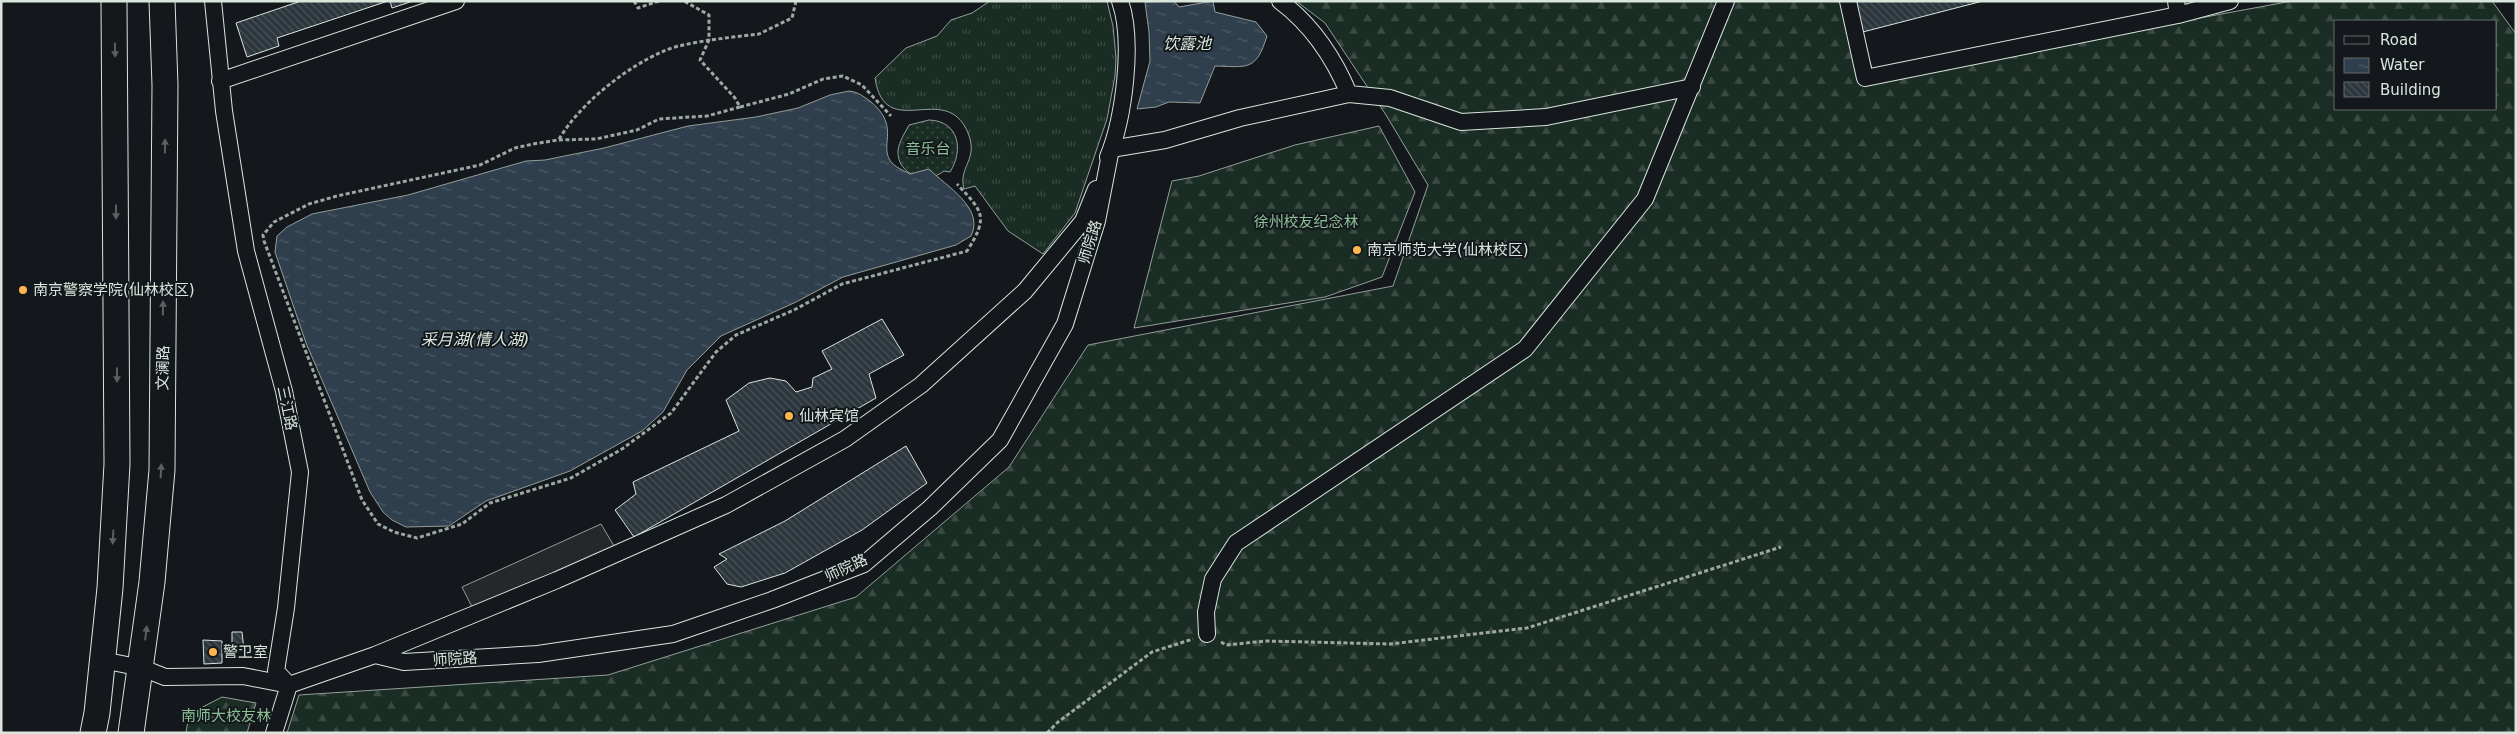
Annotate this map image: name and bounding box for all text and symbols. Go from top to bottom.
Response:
legend [2334,20,2497,110]
text: Road [2380,31,2418,49]
water label: 饮露池 [1163,34,1213,53]
one-way arrow [111,42,119,58]
text: Water [2380,56,2425,74]
text: Building [2380,81,2441,99]
one-way arrow [161,138,169,154]
park label: 音乐台 [905,140,951,158]
one-way arrow [112,205,120,221]
park label: 徐州校友纪念林 [1253,213,1359,231]
street label: 师院路 [1075,218,1105,266]
place label: 南京师范大学(仙林校区) [1367,241,1529,259]
marker: 南京师范大学(仙林校区) [1351,244,1363,256]
place label: 南京警察学院(仙林校区) [33,281,195,299]
marker: 南京警察学院(仙林校区) [17,284,29,296]
one-way arrow [159,300,167,316]
water label: 采月湖(情人湖) [421,330,529,349]
street label: 文澜路 [154,345,172,391]
one-way arrow [113,367,121,383]
street label: 三江路 [274,384,300,432]
place label: 仙林宾馆 [799,407,859,425]
marker: 仙林宾馆 [783,410,795,422]
one-way arrow [158,463,166,479]
one-way arrow [109,530,117,546]
street label: 师院路 [822,550,870,586]
one-way arrow [142,624,150,640]
place label: 警卫室 [223,643,268,661]
marker: 警卫室 [207,646,219,658]
street label: 师院路 [432,648,478,670]
park label: 南师大校友林 [181,707,271,725]

